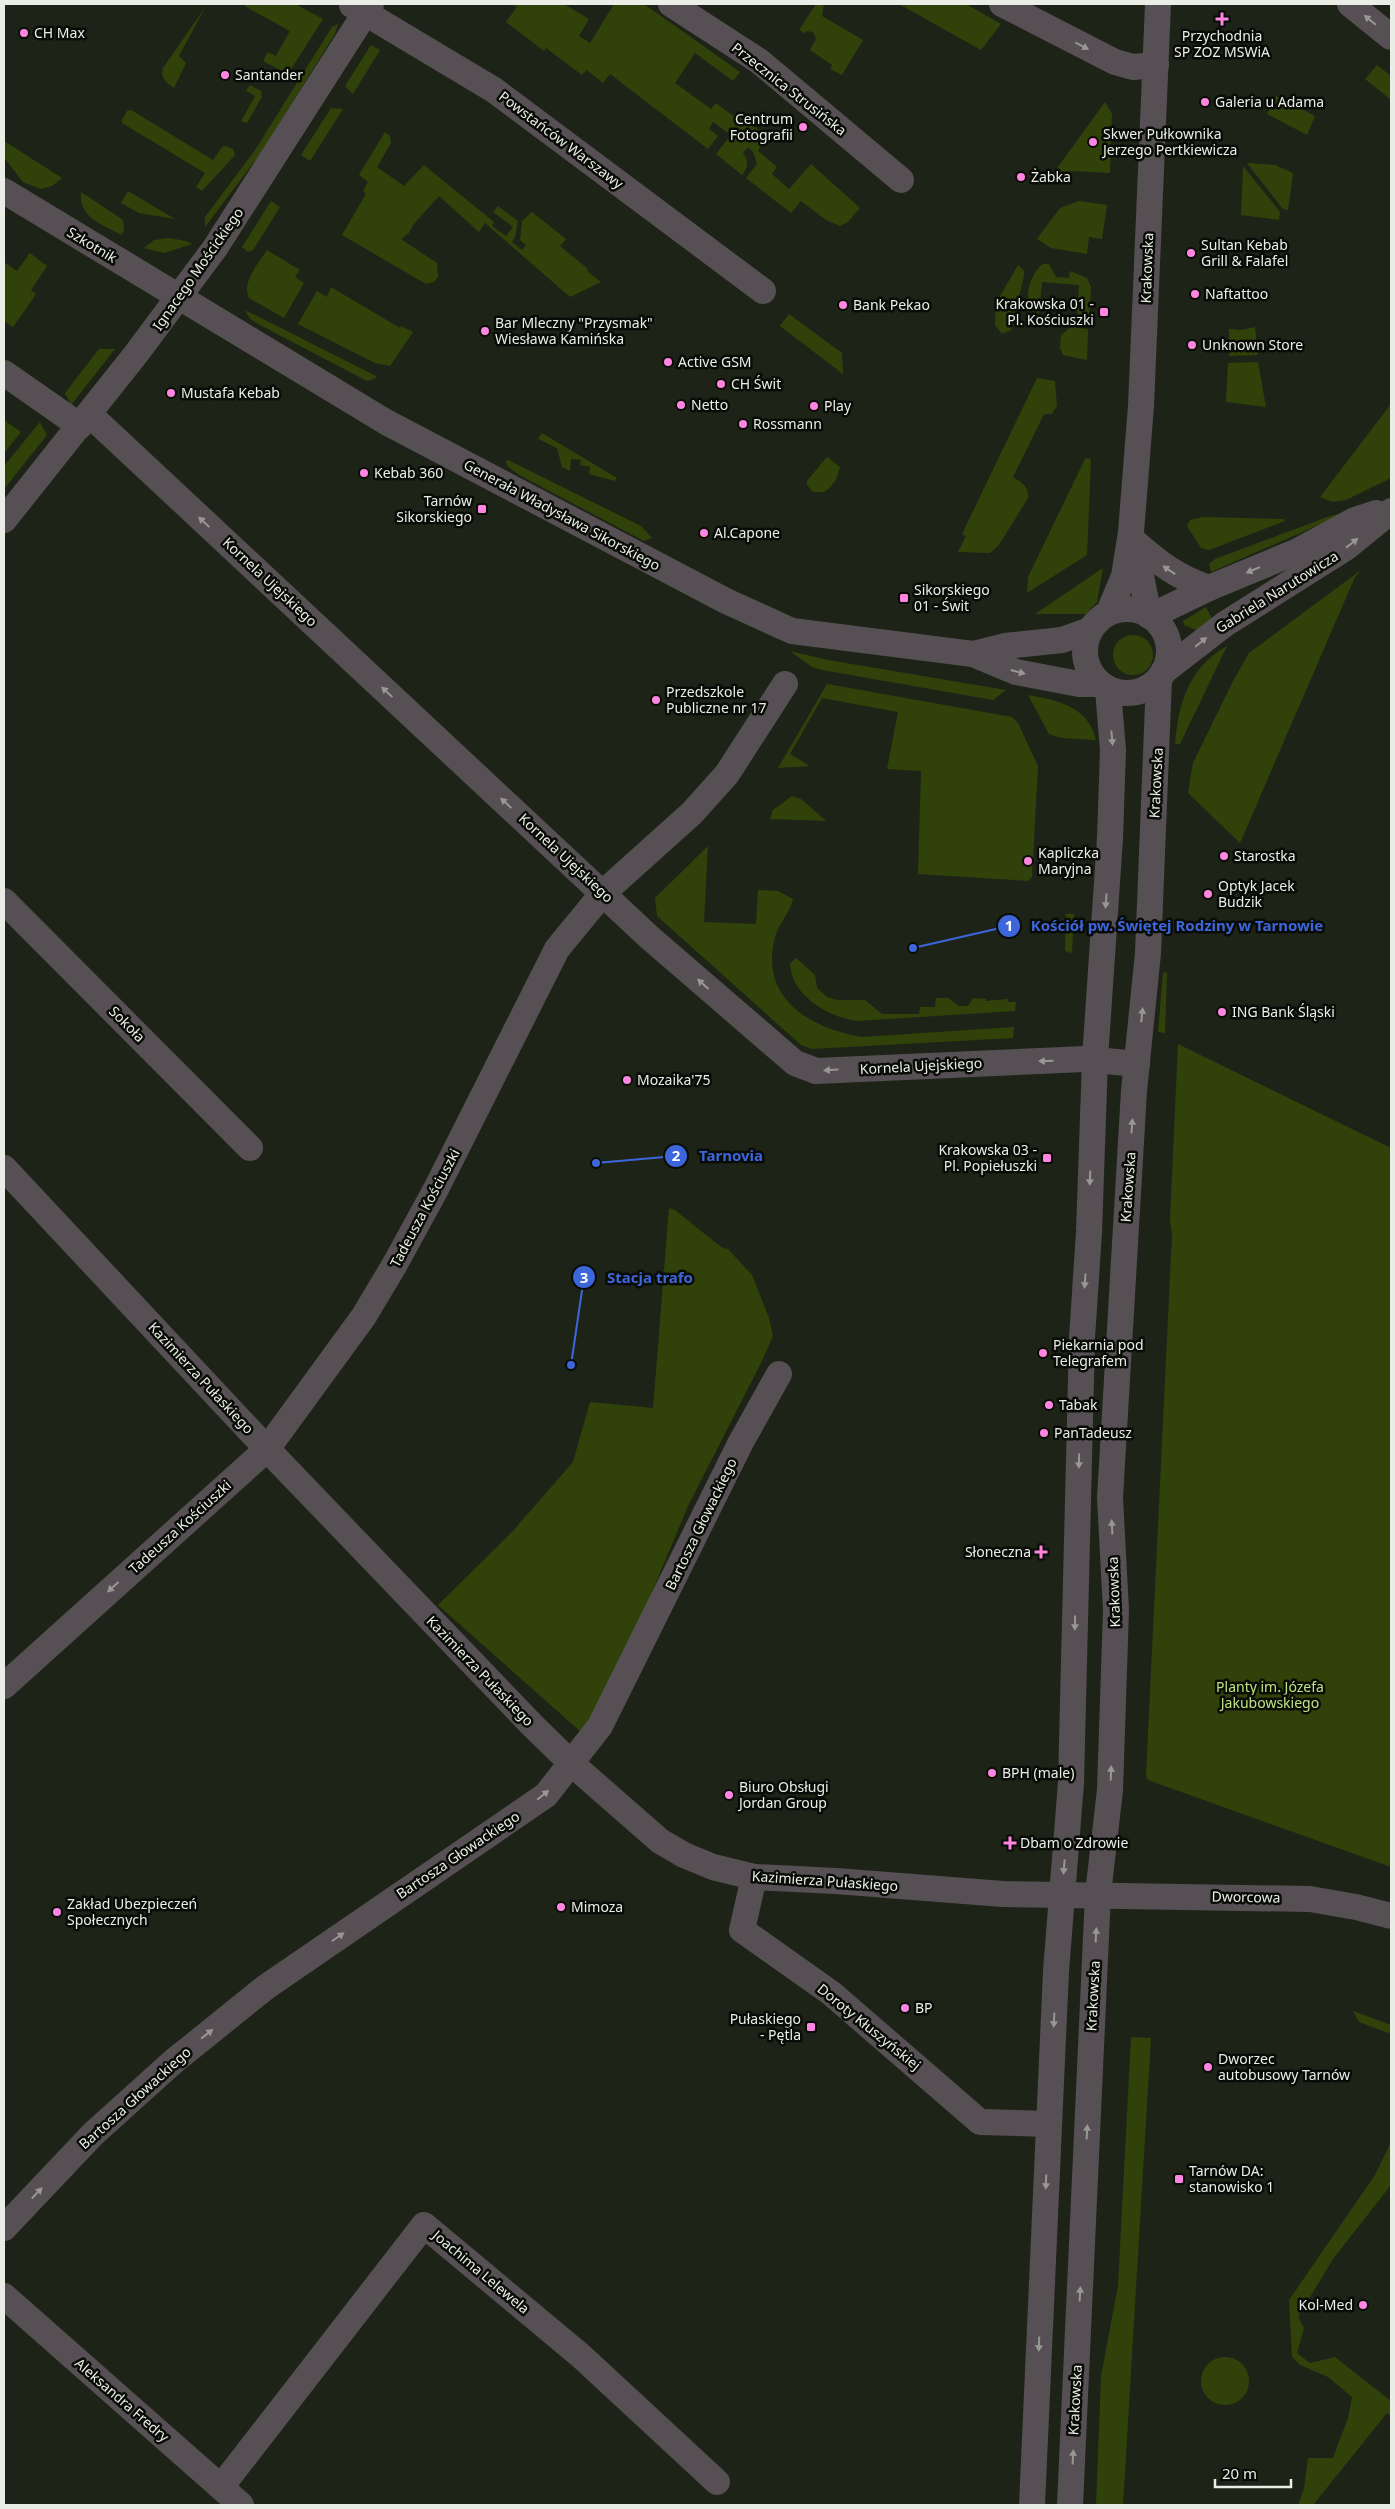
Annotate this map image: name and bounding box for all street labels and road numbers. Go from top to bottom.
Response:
street label: Przecznica Strusińska [728,38,851,139]
street label: Powstańców Warszawy [495,87,628,193]
street label: Ignacego Mościckiego [148,203,247,334]
street label: Szkotnik [64,222,121,267]
street label: Krakowska [1136,232,1157,304]
street label: Generała Władysława Sikorskiego [461,455,664,575]
street label: Kornela Ujejskiego [219,533,322,630]
street label: Gabriela Narutowicza [1212,546,1342,637]
street label: Krakowska [1144,747,1167,819]
street label: Kornela Ujejskiego [515,809,618,906]
street label: Sokoła [105,1002,149,1046]
street label: Kornela Ujejskiego [859,1053,983,1078]
street label: Tadeusza Kościuszki [385,1145,464,1270]
street label: Krakowska [1116,1151,1139,1223]
street label: Kazimierza Pułaskiego [144,1318,258,1438]
street label: Bartosza Głowackiego [660,1455,741,1593]
street label: Tadeusza Kościuszki [124,1476,235,1578]
street label: Krakowska [1103,1556,1124,1628]
street label: Kazimierza Pułaskiego [423,1611,538,1730]
street label: Bartosza Głowackiego [392,1806,523,1903]
street label: Kazimierza Pułaskiego [751,1866,899,1895]
street label: Dworcowa [1211,1886,1281,1907]
street label: Krakowska [1081,1960,1104,2032]
street label: Doroty Kłuszyńskiej [814,1979,925,2074]
street label: Bartosza Głowackiego [75,2042,195,2153]
street label: Joachima Lelewela [428,2224,534,2318]
street label: Aleksandra Fredry [71,2353,174,2446]
street label: Krakowska [1063,2364,1086,2436]

